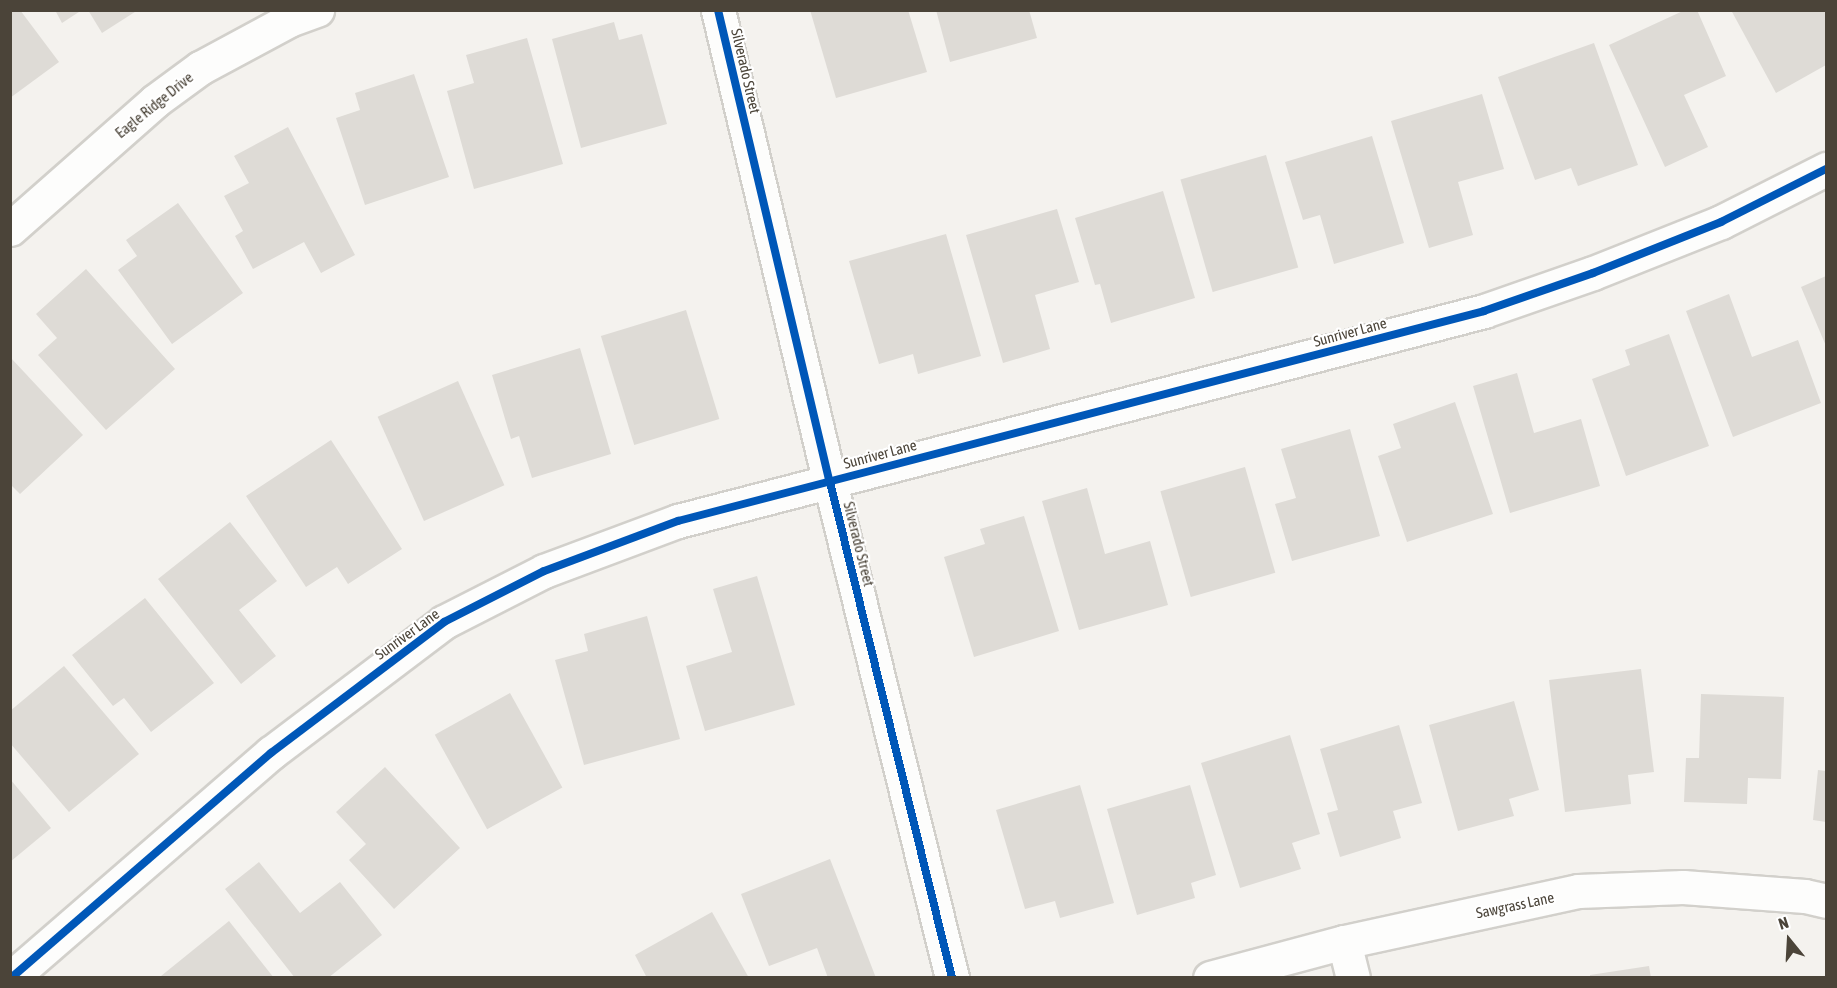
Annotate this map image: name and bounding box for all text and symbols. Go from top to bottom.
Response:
street label: Silverado Street [727,27,765,115]
street label: Eagle Ridge Drive [112,68,196,142]
street label: Sunriver Lane [1312,314,1388,350]
street label: Sunriver Lane [842,436,918,472]
street label: Silverado Street [840,500,878,588]
street label: Sunriver Lane [371,605,443,663]
street label: Sawgrass Lane [1474,888,1556,922]
north arrow [1759,910,1819,970]
text: N [1776,913,1791,933]

